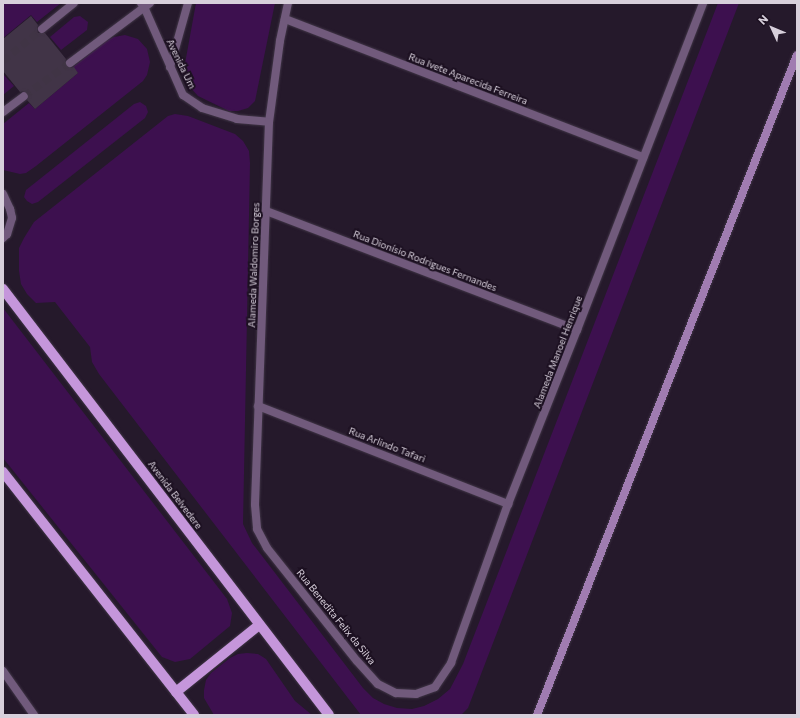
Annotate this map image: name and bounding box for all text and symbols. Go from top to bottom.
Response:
north arrow [752,8,792,48]
text: N [755,12,771,27]
street label: Avenida Um [164,37,198,91]
street label: Rua Ivete Aparecida Ferreira [407,51,529,107]
street label: Alameda Waldomiro Borges [246,202,262,328]
street label: Rua Dionísio Rodrigues Fernandes [351,228,499,294]
street label: Alameda Manoel Henrique [531,294,585,410]
street label: Rua Arlindo Tafari [347,425,427,465]
street label: Avenida Belvedere [145,458,205,532]
street label: Rua Benedita Felix da Silva [294,567,378,667]

